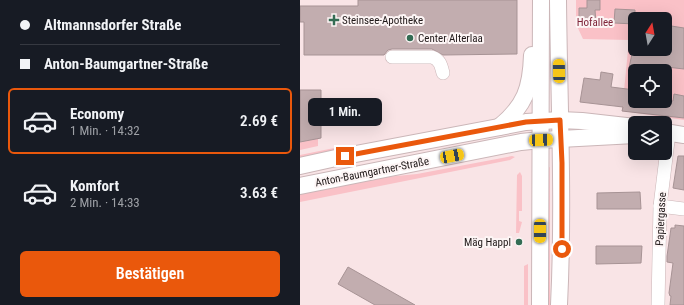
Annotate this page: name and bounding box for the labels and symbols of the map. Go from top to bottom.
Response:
north arrow [628,12,672,56]
place label: Steinsee-Apotheke [342,14,423,27]
marker: Steinsee-Apotheke [329,15,339,25]
park label: Hofallee [577,16,613,29]
place label: Center Alterlaa [418,32,483,45]
marker: Center Alterlaa [405,33,415,43]
car [553,59,565,83]
callout: 1 Min. [308,98,382,126]
car [529,134,553,146]
route end [336,147,354,165]
car [439,148,465,164]
street label: Anton-Baumgartner-Straße [314,155,430,189]
street label: Papiergasse [653,192,669,246]
car [534,219,546,243]
place label: Mäg Happl [464,236,511,249]
marker: Mäg Happl [514,237,524,247]
route start [553,240,571,258]

